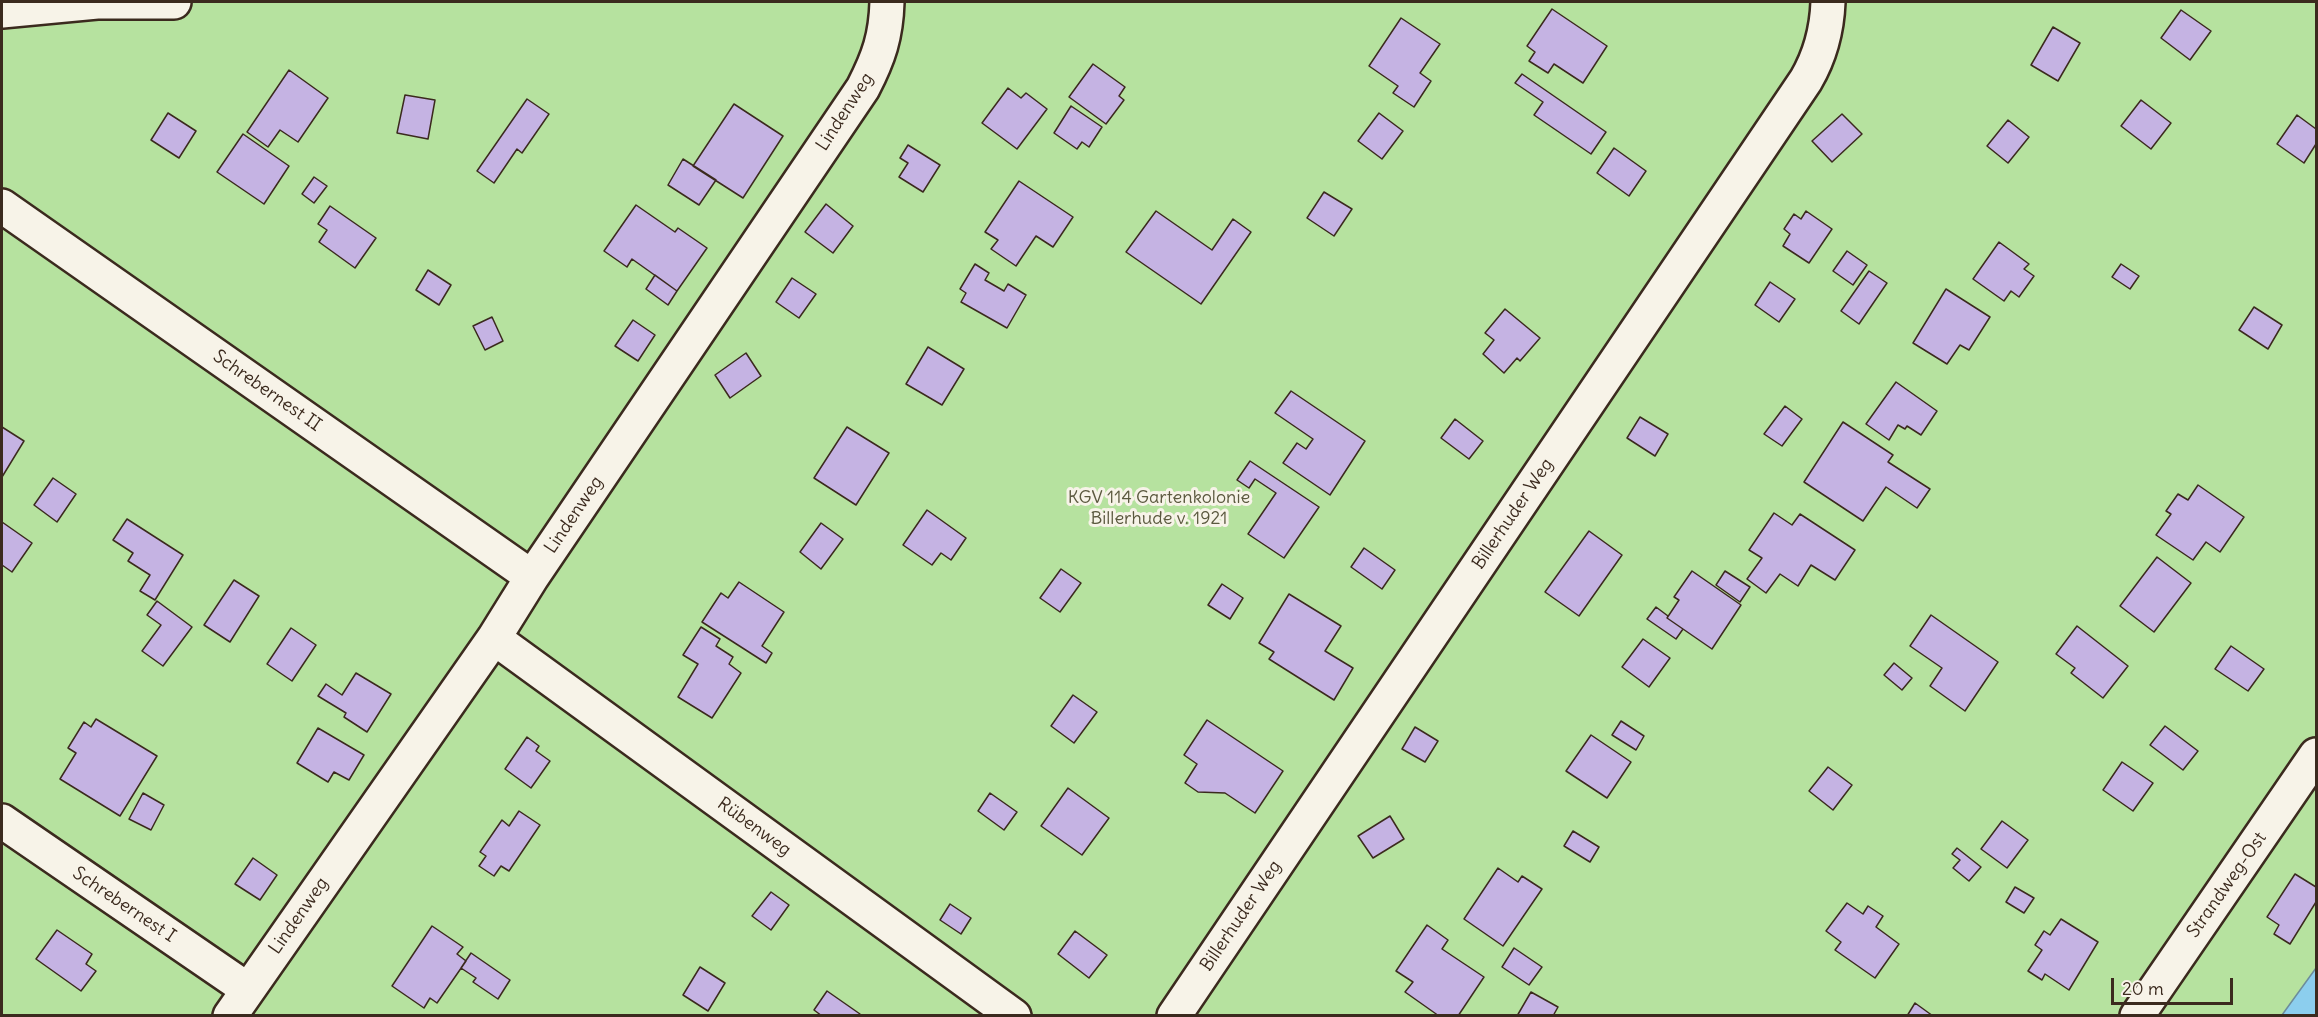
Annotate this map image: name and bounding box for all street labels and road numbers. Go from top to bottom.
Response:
street label: Lindenweg [812,69,878,155]
street label: Schrebernest II [209,346,325,436]
street label: Billerhuder Weg [1468,455,1558,573]
street label: Lindenweg [540,472,608,558]
street label: Rübenweg [713,793,795,861]
street label: Strandweg-Ost [2183,828,2271,942]
street label: Billerhuder Weg [1196,857,1286,975]
street label: Schrebernest I [68,863,180,947]
street label: Lindenweg [265,874,333,958]

